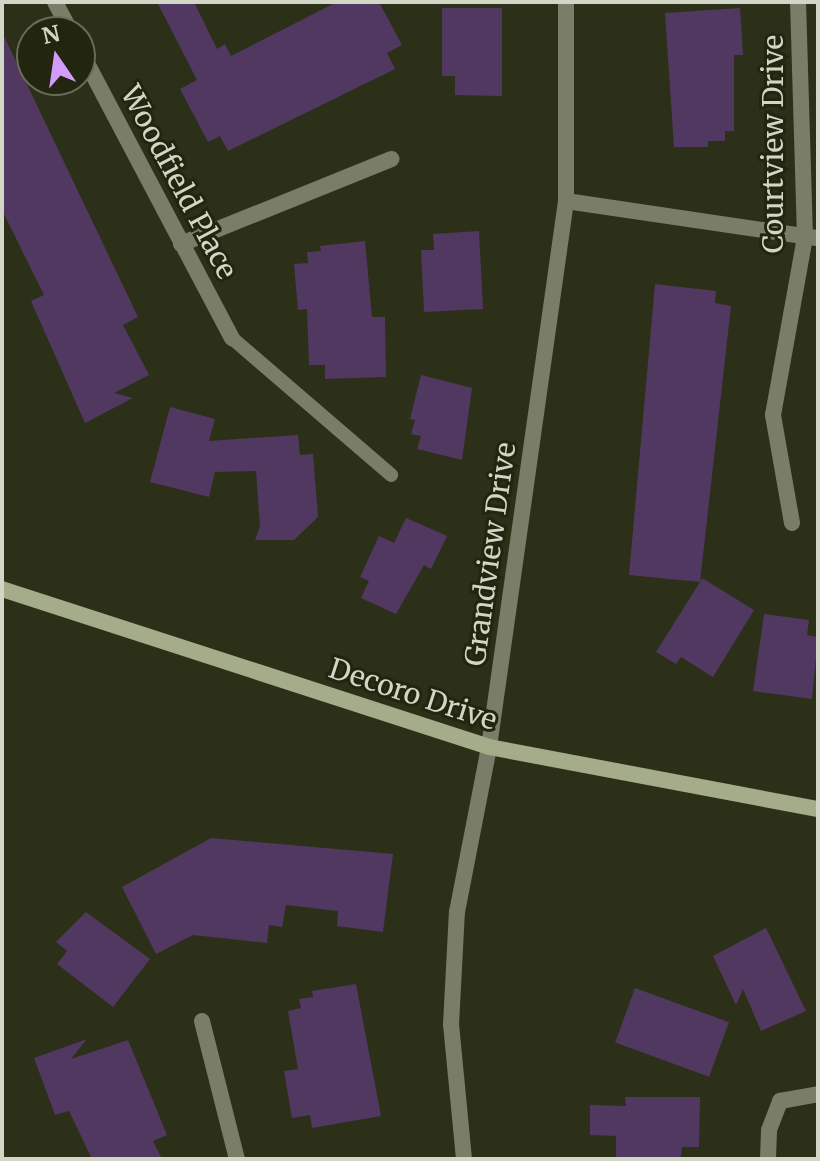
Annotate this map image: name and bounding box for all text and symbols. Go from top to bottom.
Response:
north arrow [16,16,96,96]
text: N [39,19,63,50]
street label: Courtview Drive [756,35,790,253]
street label: Woodfield Place [114,80,244,284]
street label: Grandview Drive [458,440,522,668]
street label: Decoro Drive [325,651,501,737]

